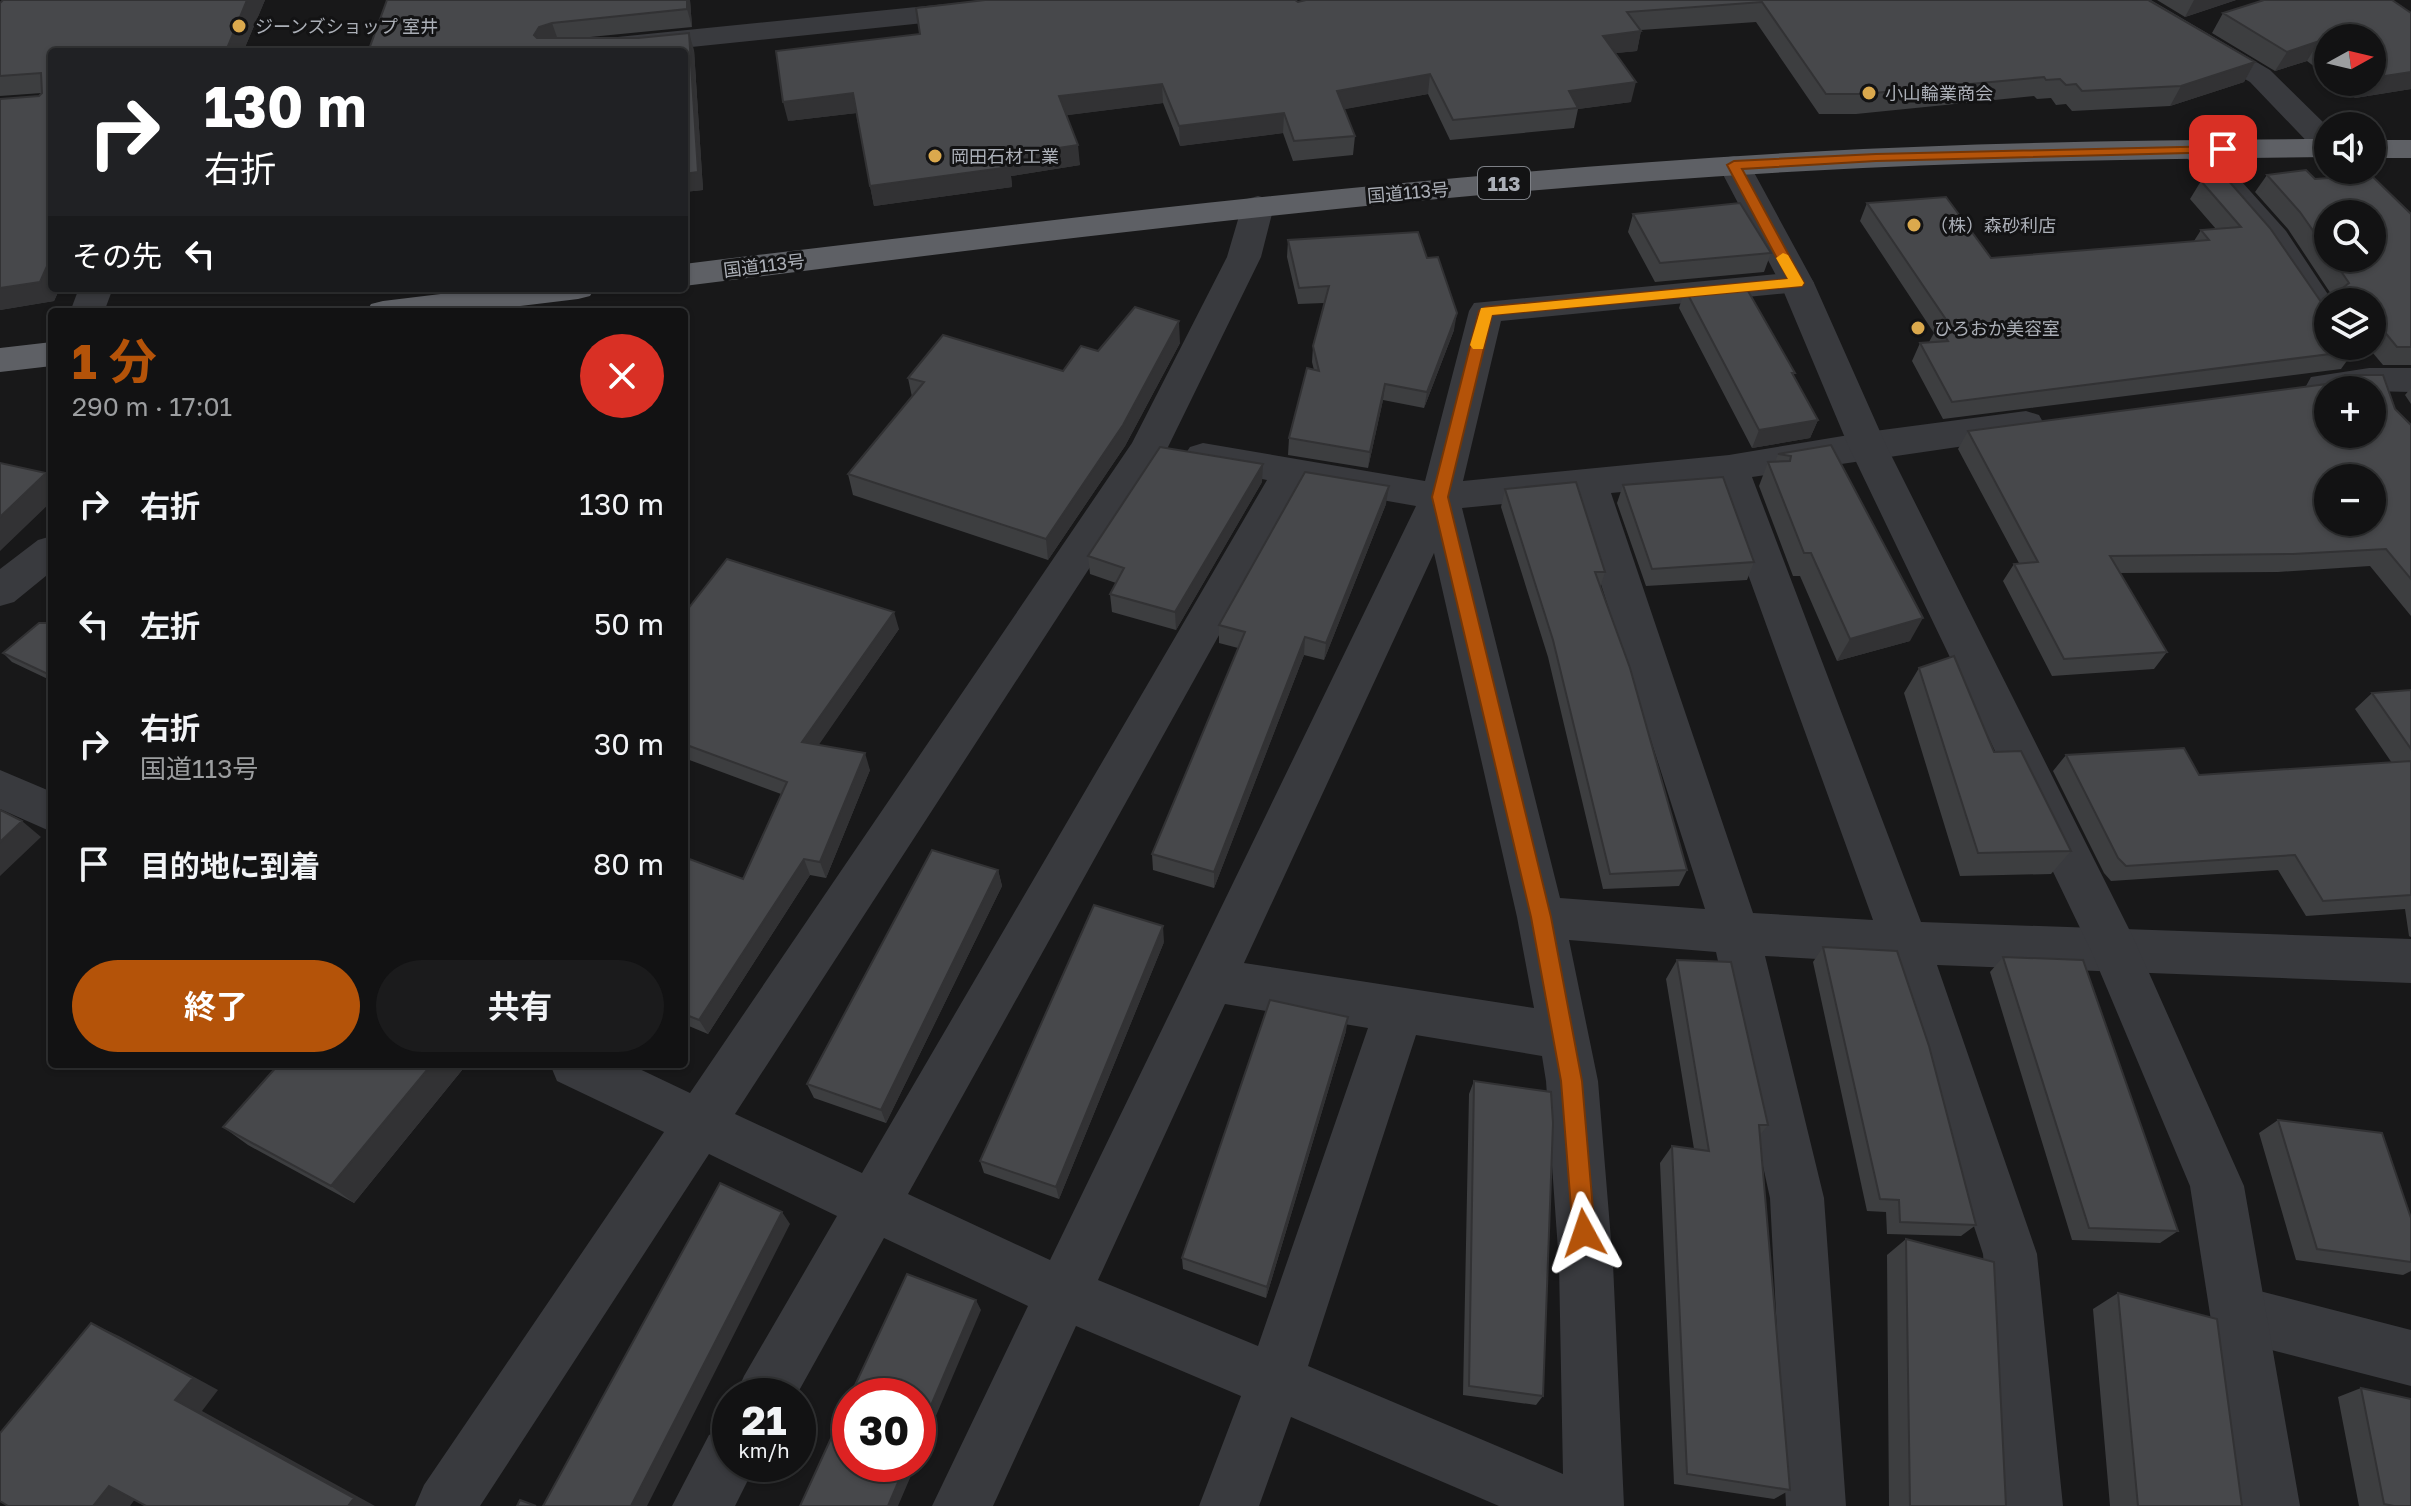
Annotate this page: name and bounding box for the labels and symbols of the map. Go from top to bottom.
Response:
place label: ジーンズショップ 室井 [255,15,438,37]
marker: ジーンズショップ 室井 [230,17,248,35]
north arrow [2314,24,2386,96]
place label: 小山輪業商会 [1885,82,1993,104]
marker: 小山輪業商会 [1860,84,1878,102]
pin [2189,115,2257,183]
place label: 岡田石材工業 [951,145,1059,167]
marker: 岡田石材工業 [926,147,944,165]
road number: 113 [1478,167,1530,199]
street label: 国道113号 [1366,177,1450,207]
place label: （株）森砂利店 [1930,214,2056,236]
marker: （株）森砂利店 [1905,216,1923,234]
street label: 国道113号 [722,249,806,281]
place label: ひろおか美容室 [1934,317,2060,339]
marker: ひろおか美容室 [1909,319,1927,337]
position arrow [1542,1191,1626,1275]
speed limit sign: 30 [832,1378,936,1482]

